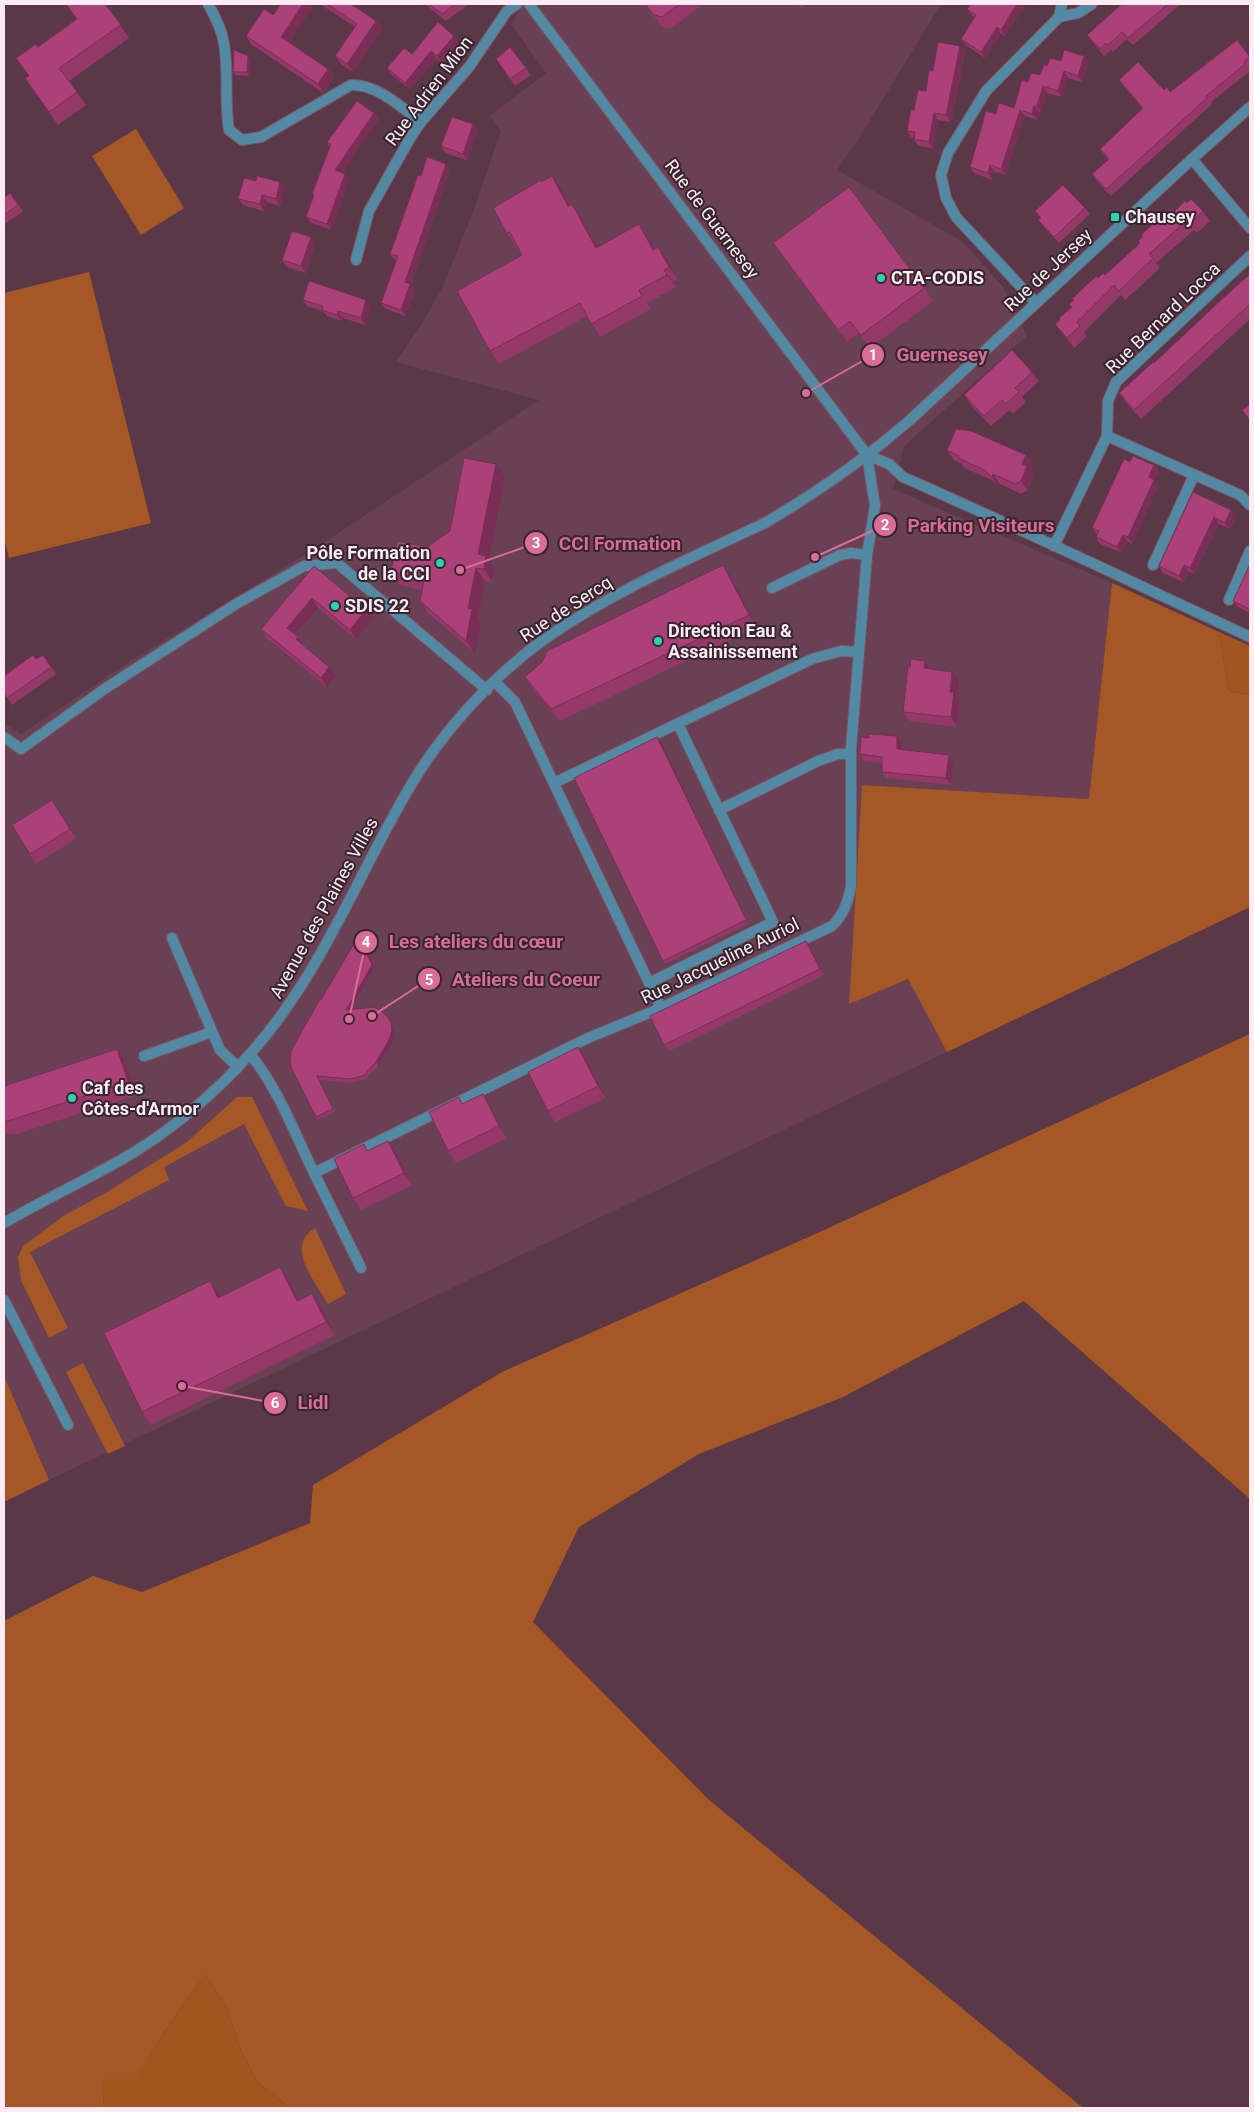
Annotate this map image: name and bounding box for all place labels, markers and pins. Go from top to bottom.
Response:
place label: Chausey [1125,206,1195,227]
marker: Chausey [1109,211,1121,223]
place label: CTA-CODIS [891,267,984,288]
marker: CTA-CODIS [875,272,887,284]
callout: Guernesey [861,338,997,372]
callout: Parking Visiteurs [872,508,1064,542]
callout: CCI Formation [524,526,691,560]
place label: Pôle Formation de la CCI [307,542,430,584]
marker: Pôle Formation de la CCI [434,557,446,569]
place label: SDIS 22 [345,595,409,616]
marker: SDIS 22 [329,600,341,612]
place label: Direction Eau & Assainissement [668,620,798,662]
marker: Direction Eau & Assainissement [652,635,664,647]
callout: Les ateliers du cœur [354,925,573,959]
callout: Ateliers du Coeur [417,962,610,996]
place label: Caf des Côtes-d'Armor [82,1077,200,1119]
marker: Caf des Côtes-d'Armor [66,1092,78,1104]
callout: Lidl [263,1386,339,1420]

